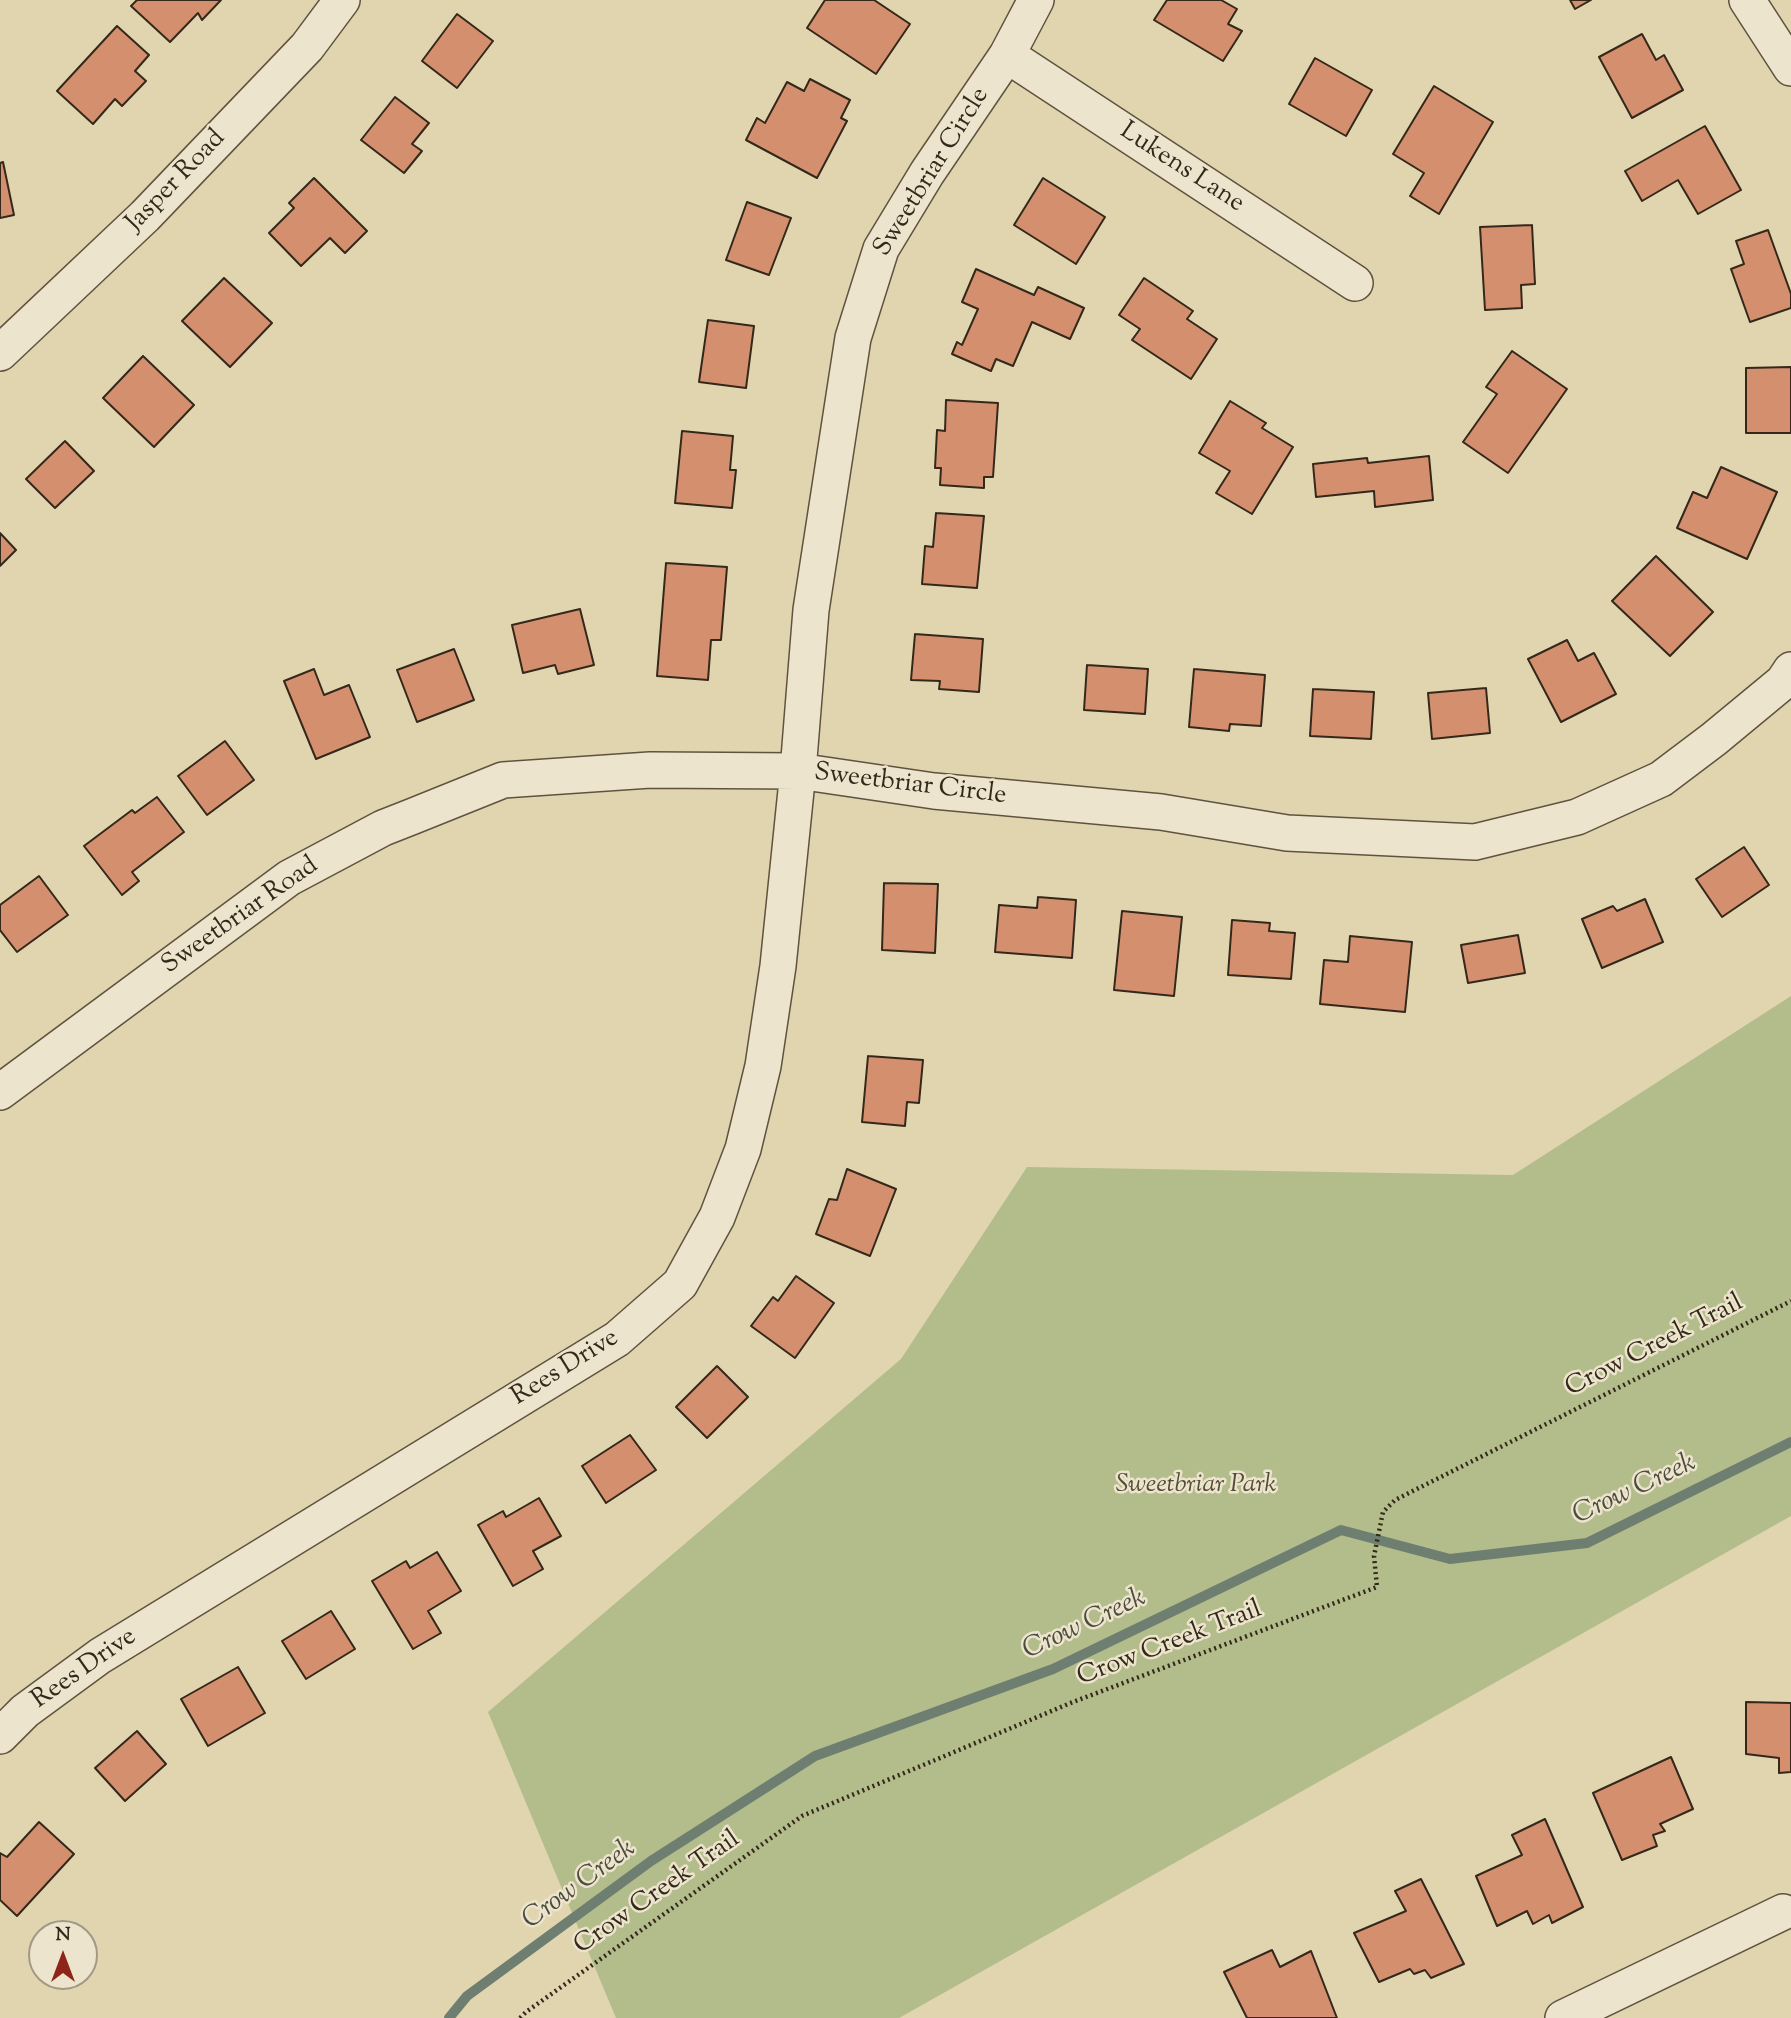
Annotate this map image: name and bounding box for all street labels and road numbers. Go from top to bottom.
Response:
street label: Sweetbriar Circle [868,83,998,263]
street label: Lukens Lane [1113,117,1249,221]
street label: Jasper Road [121,124,233,240]
street label: Sweetbriar Circle [812,759,1008,813]
street label: Sweetbriar Road [157,852,325,982]
street label: Crow Creek Trail [1561,1289,1749,1405]
street label: Rees Drive [507,1324,625,1414]
street label: Crow Creek Trail [1073,1595,1267,1695]
street label: Rees Drive [27,1623,143,1717]
street label: Crow Creek Trail [569,1825,747,1963]

